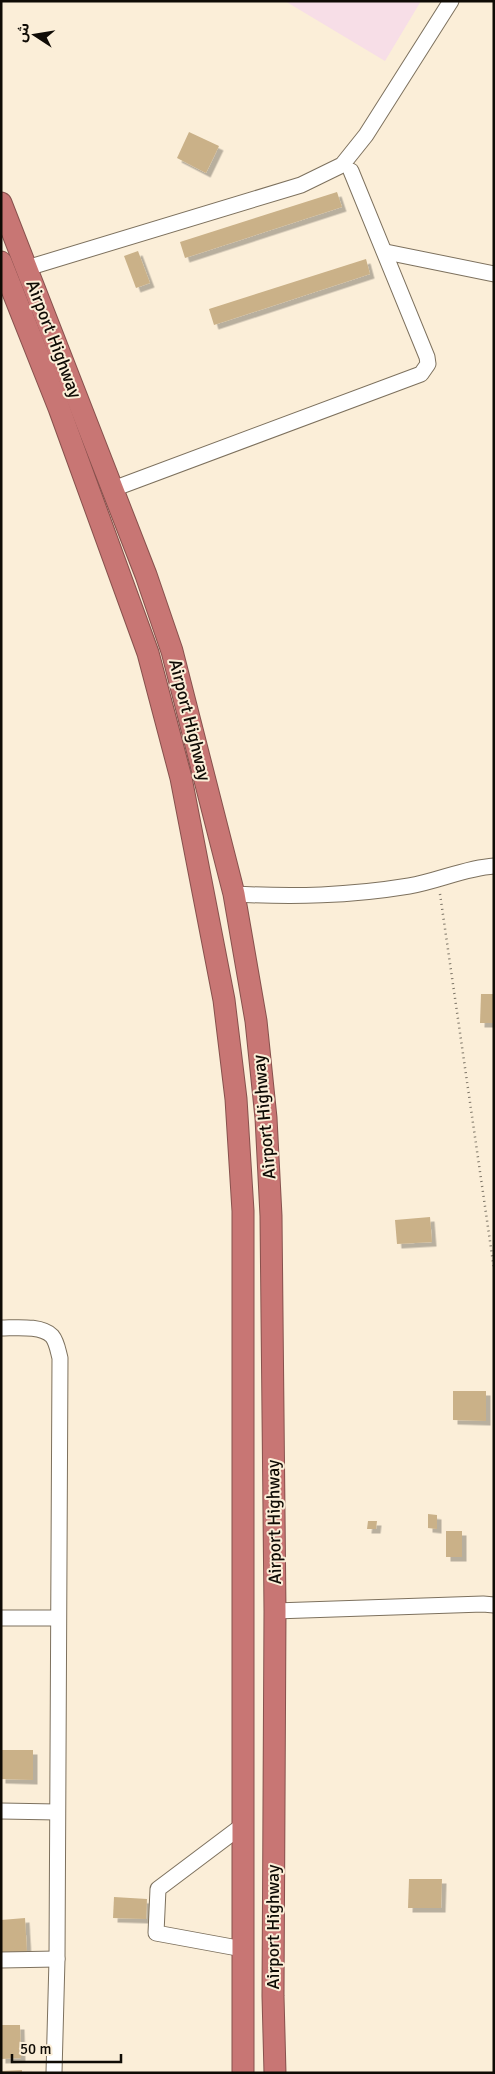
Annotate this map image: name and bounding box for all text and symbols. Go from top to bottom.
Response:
north arrow [10,10,60,60]
text: ش [12,21,33,44]
street label: Airport Highway [21,277,87,402]
street label: Airport Highway [164,657,216,784]
street label: Airport Highway [248,1053,280,1180]
street label: Airport Highway [262,1459,286,1585]
street label: Airport Highway [262,1864,284,1989]
scale bar [12,2032,121,2064]
text: 50 m [20,2040,51,2058]

